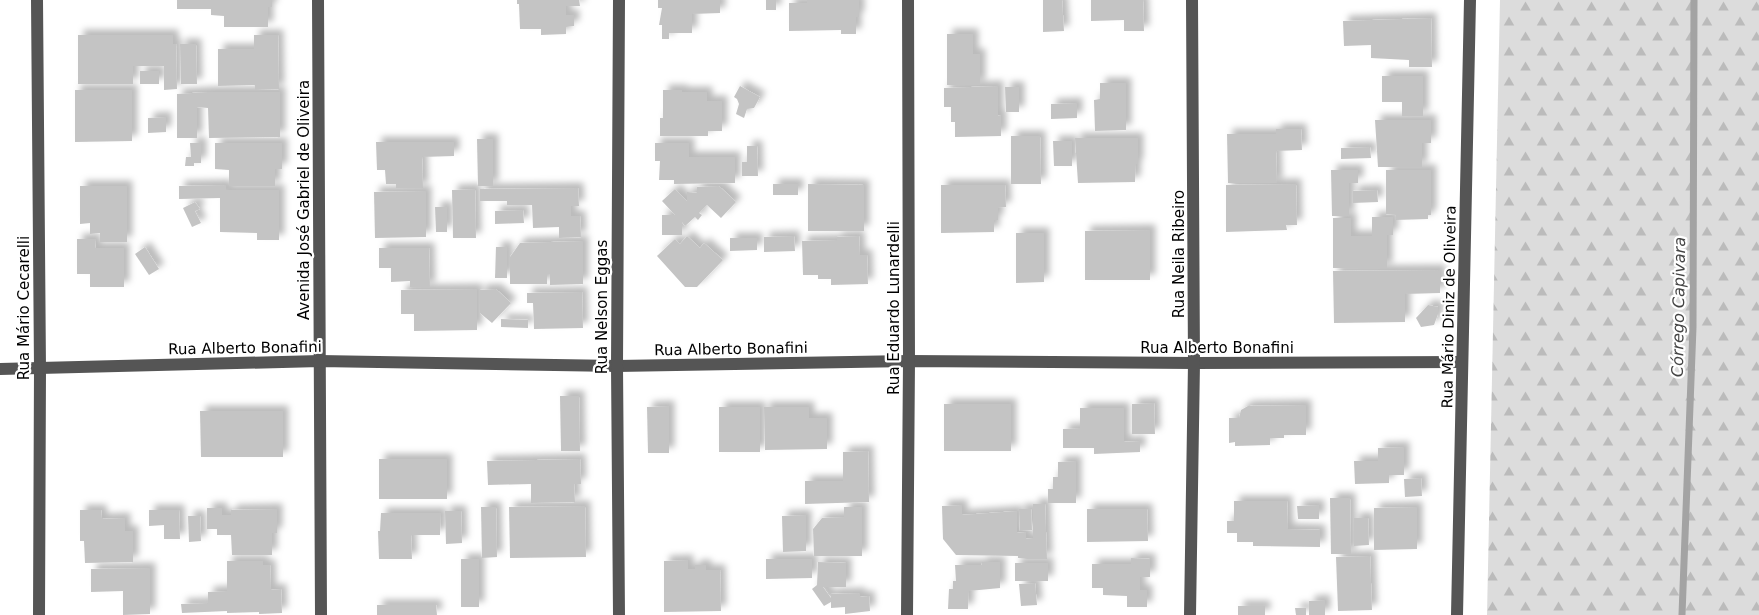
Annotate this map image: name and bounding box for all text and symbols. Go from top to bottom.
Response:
street label: Avenida José Gabriel de Oliveira [295,80,313,320]
street label: Rua Neila Ribeiro [1170,190,1188,318]
street label: Rua Mário Diniz de Oliveira [1438,205,1460,409]
street label: Rua Eduardo Lunardelli [885,221,903,395]
street label: Rua Mário Cecarelli [15,236,33,380]
water label: Córrego Capivara [1668,237,1689,377]
street label: Rua Nelson Eggas [593,240,611,374]
street label: Rua Alberto Bonafini [168,338,322,358]
street label: Rua Alberto Bonafini [654,339,808,359]
street label: Rua Alberto Bonafini [1140,339,1294,357]

